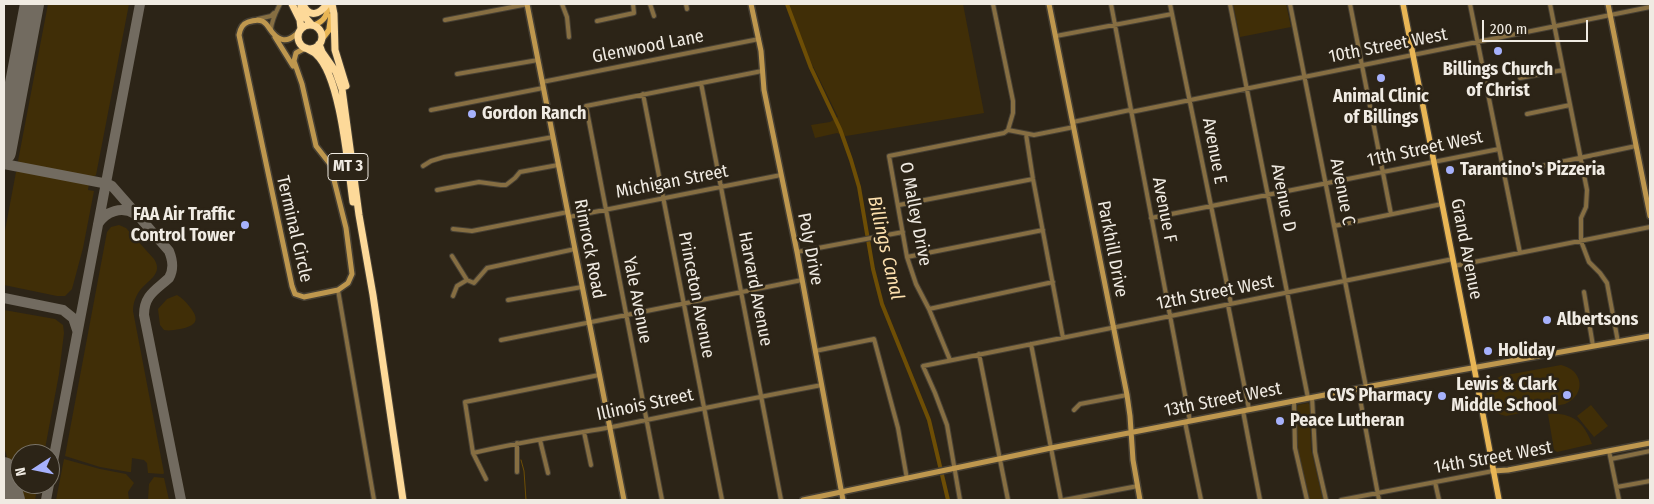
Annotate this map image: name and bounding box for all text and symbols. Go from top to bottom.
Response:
scale bar [1484,10,1590,42]
text: 200 m [1490,20,1527,38]
street label: 10th Street West [1327,24,1449,68]
street label: Glenwood Lane [590,26,706,68]
marker: Billings Church of Christ [1492,45,1504,57]
place label: Billings Church of Christ [1443,59,1553,102]
marker: Animal Clinic of Billings [1375,72,1387,84]
place label: Animal Clinic of Billings [1333,86,1429,128]
place label: Gordon Ranch [482,103,587,125]
marker: Gordon Ranch [466,108,478,120]
street label: Avenue E [1197,116,1231,186]
street label: 11th Street West [1365,126,1485,172]
road number: MT 3 [328,154,368,180]
street label: Avenue C [1325,157,1359,227]
place label: Tarantino's Pizzeria [1460,159,1605,181]
street label: O Malley Drive [894,160,936,268]
street label: Michigan Street [614,161,730,203]
street label: Avenue D [1266,162,1300,234]
marker: Tarantino's Pizzeria [1444,164,1456,176]
street label: Terminal Circle [271,174,317,284]
street label: Avenue F [1147,175,1181,245]
water label: Billings Canal [862,194,908,302]
street label: Rimrock Road [569,197,609,301]
street label: Grand Avenue [1446,197,1486,301]
street label: Parkhill Drive [1092,199,1132,299]
place label: FAA Air Traffic Control Tower [131,204,235,246]
street label: Poly Drive [792,211,828,287]
marker: FAA Air Traffic Control Tower [239,219,251,231]
street label: Princeton Avenue [673,230,719,360]
street label: Harvard Avenue [733,230,777,348]
street label: Yale Avenue [618,255,656,345]
street label: 12th Street West [1155,271,1275,315]
place label: Albertsons [1557,309,1638,331]
marker: Albertsons [1541,314,1553,326]
place label: Holiday [1498,340,1555,362]
marker: Holiday [1482,345,1494,357]
place label: Lewis & Clark Middle School [1451,374,1557,416]
street label: 13th Street West [1163,378,1283,422]
street label: Illinois Street [595,384,695,426]
place label: CVS Pharmacy [1327,385,1432,407]
marker: Lewis & Clark Middle School [1561,389,1573,401]
marker: CVS Pharmacy [1436,390,1448,402]
place label: Peace Lutheran [1290,410,1404,432]
marker: Peace Lutheran [1274,415,1286,427]
street label: 14th Street West [1432,437,1554,479]
north arrow [10,444,60,494]
text: N [12,466,30,478]

